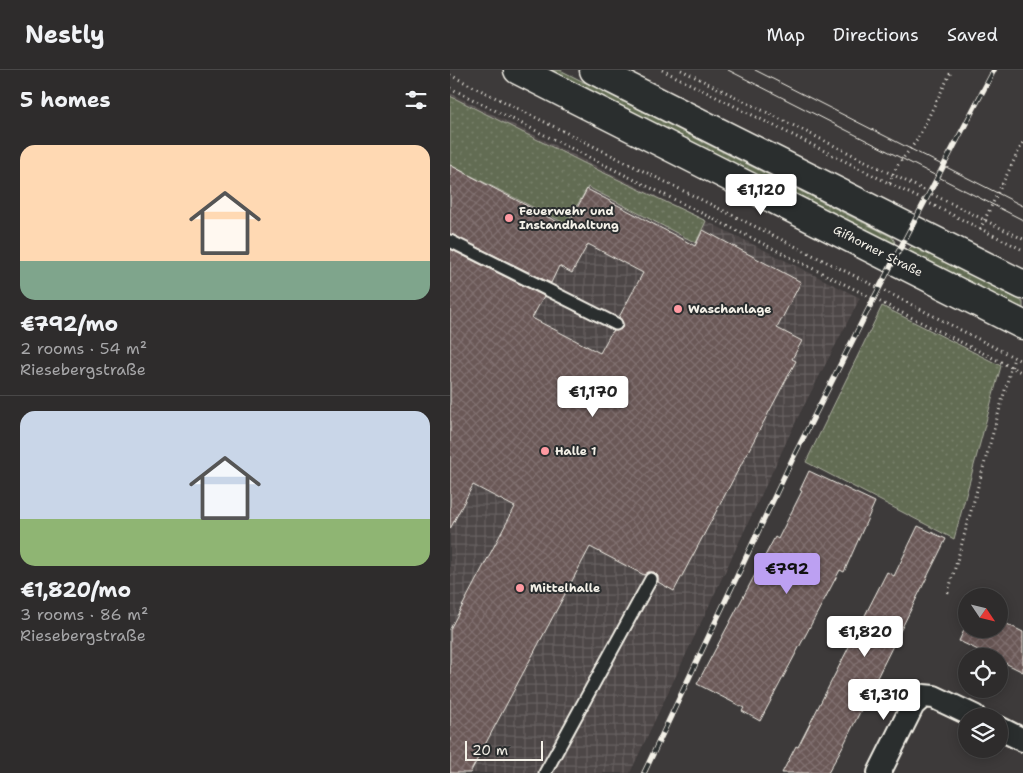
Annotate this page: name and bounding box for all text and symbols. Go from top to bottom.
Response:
text: Nestly [25,19,105,51]
text: Map [767,23,805,47]
text: Directions [833,23,919,47]
text: Saved [947,23,998,47]
text: 5 homes [20,86,111,114]
icon: filters [402,86,430,114]
pin: €1,120 [720,174,802,216]
icon: home [180,178,270,268]
text: €1,120 [737,179,785,200]
place label: Feuerwehr und Instandhaltung [519,203,619,233]
marker: Feuerwehr und Instandhaltung [503,212,515,224]
street label: Gifhorner Straße [830,222,926,281]
place label: Waschanlage [688,301,772,317]
marker: Waschanlage [672,303,684,315]
text: €792/mo [20,310,118,338]
text: 2 rooms · 54 m² [20,338,147,359]
text: Riesebergstraße [20,359,146,380]
pin: €1,170 [552,376,634,418]
text: €1,170 [568,381,618,402]
icon: home [180,443,270,533]
place label: Halle 1 [555,443,597,459]
marker: Halle 1 [539,445,551,457]
pin: €792 [757,552,817,595]
text: €792 [765,558,809,579]
text: €1,820/mo [20,576,131,604]
place label: Mittelhalle [530,580,600,596]
marker: Mittelhalle [514,582,526,594]
north arrow [958,588,1008,638]
map controls [958,588,1008,758]
text: 3 rooms · 86 m² [20,604,148,625]
pin: €1,820 [824,616,906,658]
text: €1,820 [838,621,892,642]
text: Riesebergstraße [20,625,146,646]
button: locate [958,648,1008,698]
pin: €1,310 [843,678,925,721]
text: €1,310 [859,684,909,705]
button: layers [958,708,1008,758]
scale bar [465,738,542,761]
text: 20 m [472,741,508,759]

